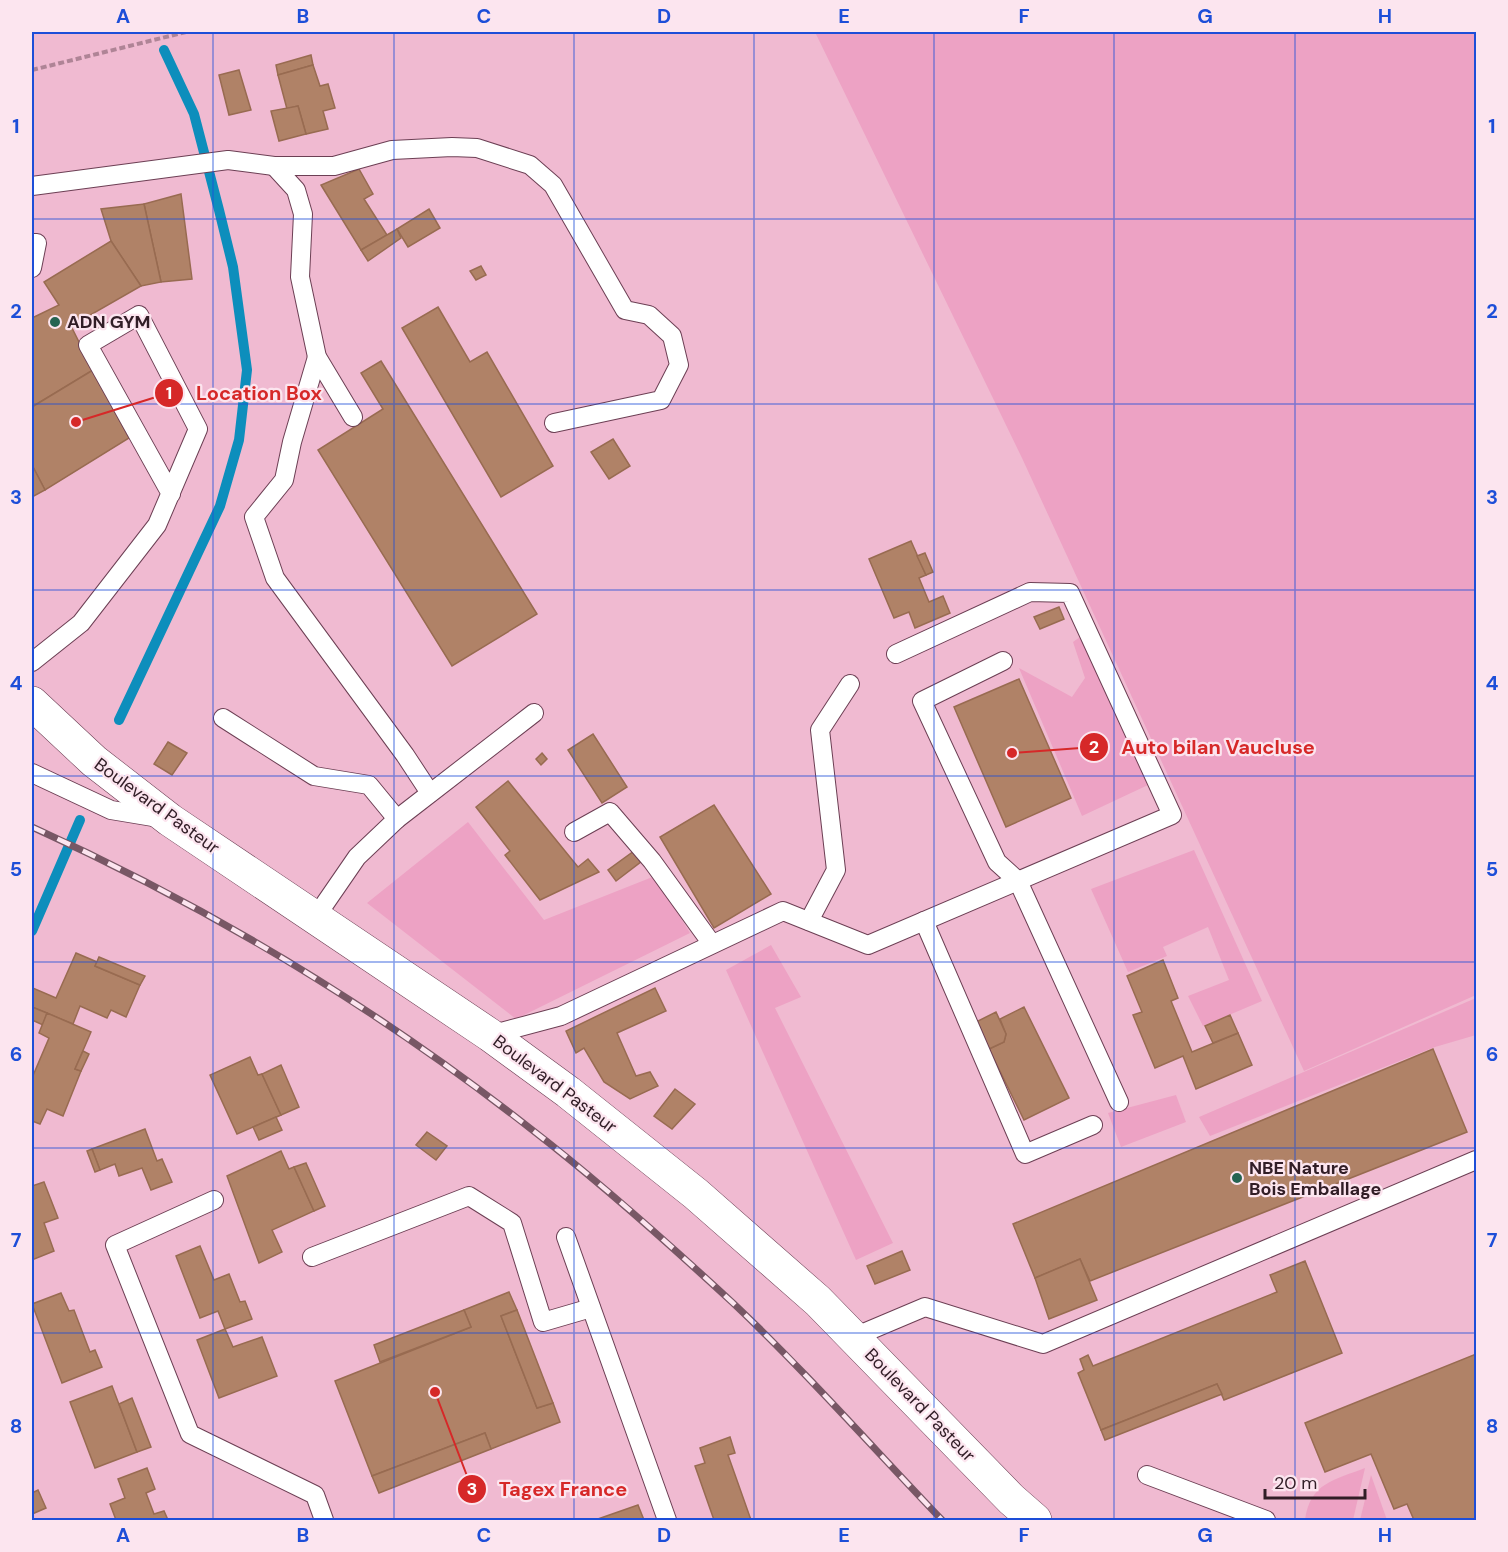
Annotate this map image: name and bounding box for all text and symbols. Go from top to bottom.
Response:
text: A [116,3,130,29]
text: B [297,3,309,29]
text: C [477,3,491,29]
text: D [657,3,671,29]
text: E [838,3,850,29]
text: F [1018,3,1030,29]
text: G [1197,3,1213,29]
text: H [1378,3,1392,29]
text: 1 [12,113,20,139]
text: 1 [1488,113,1496,139]
text: 2 [10,298,22,324]
text: 2 [1486,298,1498,324]
place label: ADN GYM [67,310,151,334]
marker: ADN GYM [48,315,62,329]
callout: Location Box [154,374,334,412]
text: Location Box [196,380,323,406]
text: 1 [166,381,172,405]
text: 3 [10,484,22,510]
text: 3 [1486,484,1498,510]
text: 4 [10,670,23,696]
text: 4 [1486,670,1499,696]
callout: Auto bilan Vaucluse [1079,728,1327,766]
text: Auto bilan Vaucluse [1121,734,1315,760]
text: 2 [1089,735,1099,759]
street label: Boulevard Pasteur [90,752,225,860]
text: 5 [10,856,22,882]
text: 5 [1486,856,1498,882]
street label: Boulevard Pasteur [488,1029,622,1139]
text: 6 [10,1041,22,1067]
text: 6 [1486,1041,1498,1067]
place label: NBE Nature Bois Emballage [1249,1156,1381,1201]
marker: NBE Nature Bois Emballage [1230,1171,1244,1185]
text: 7 [11,1227,22,1253]
text: 7 [1487,1227,1498,1253]
street label: Boulevard Pasteur [859,1343,981,1467]
text: 8 [10,1413,22,1439]
text: 8 [1486,1413,1498,1439]
scale bar [1265,1462,1366,1500]
callout: Tagex France [457,1470,639,1508]
text: 20 m [1274,1471,1317,1495]
text: Tagex France [499,1476,627,1502]
text: 3 [467,1477,477,1501]
text: A [116,1522,130,1548]
text: B [297,1522,309,1548]
text: C [477,1522,491,1548]
text: D [657,1522,671,1548]
text: E [838,1522,850,1548]
text: F [1018,1522,1030,1548]
text: G [1197,1522,1213,1548]
text: H [1378,1522,1392,1548]

